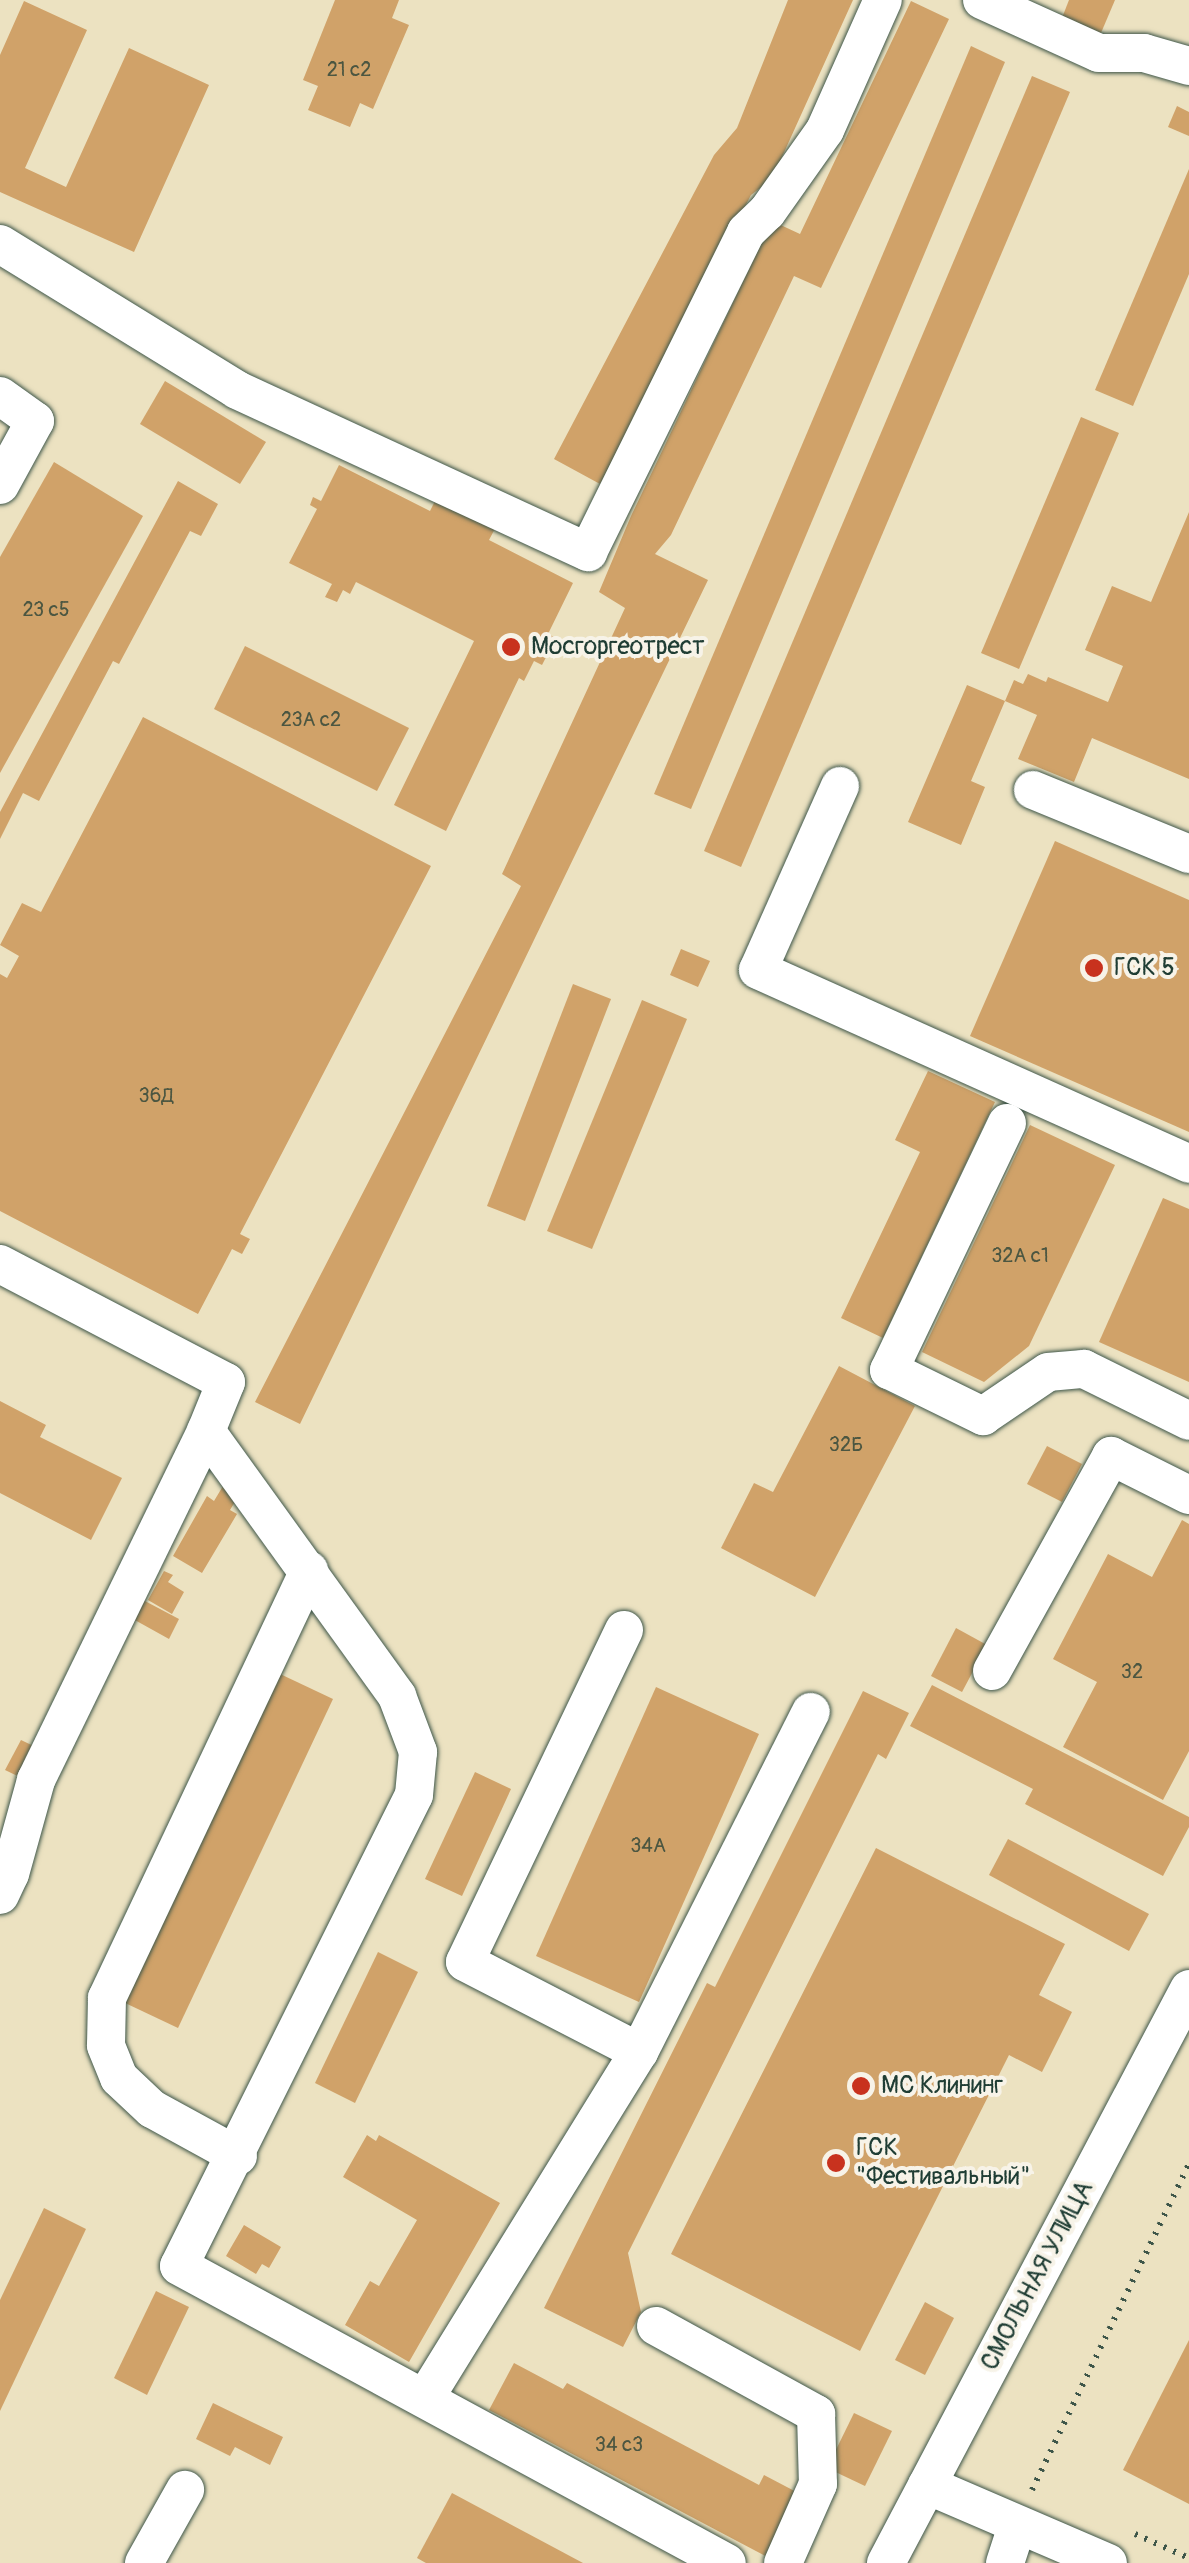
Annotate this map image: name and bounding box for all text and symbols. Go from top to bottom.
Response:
house number: 21 с2 [327,57,371,81]
house number: 23 с5 [22,597,70,621]
place label: Мосгоргеотрест [531,632,705,662]
marker: Мосгоргеотрест [500,636,522,658]
house number: 23А с2 [281,707,341,731]
place label: ГСК 5 [1114,953,1175,983]
marker: ГСК 5 [1083,957,1105,979]
house number: 36Д [139,1083,173,1107]
house number: 32А с1 [991,1243,1049,1267]
house number: 32Б [829,1432,863,1456]
house number: 32 [1121,1659,1143,1683]
house number: 34А [630,1833,666,1857]
place label: МС Клининг [881,2071,1003,2101]
marker: МС Клининг [850,2075,872,2097]
place label: ГСК "Фестивальный" [856,2134,1030,2193]
marker: ГСК "Фестивальный" [825,2152,847,2174]
street label: СМОЛЬНАЯ УЛИЦА [975,2176,1101,2376]
house number: 34 с3 [595,2432,643,2456]

